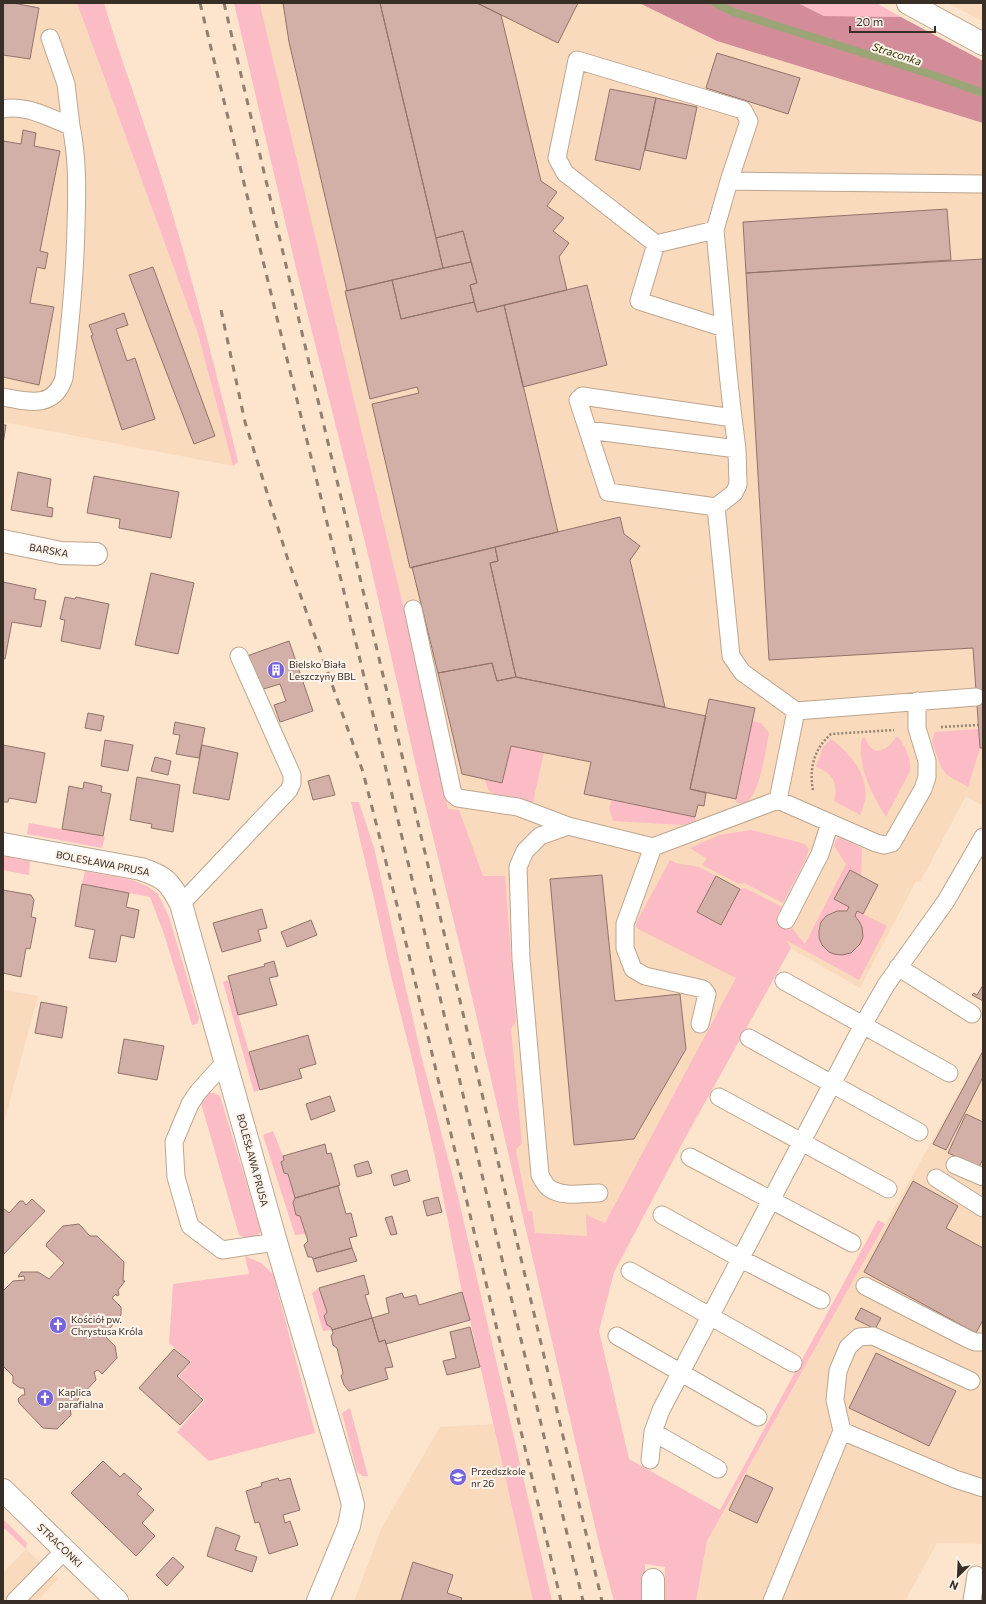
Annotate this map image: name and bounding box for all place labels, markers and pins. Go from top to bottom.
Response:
place label: Bielsko Biała Leszczyny BBL [289,658,356,682]
building icon: Bielsko Biała Leszczyny BBL [266,660,286,680]
place label: Kościół pw. Chrystusa Króla [71,1313,143,1337]
church icon: Kościół pw. Chrystusa Króla [48,1315,68,1335]
place label: Kaplica parafialna [58,1386,104,1410]
church icon: Kaplica parafialna [35,1388,55,1408]
place label: Przedszkole nr 26 [471,1465,526,1489]
school or university icon: Przedszkole nr 26 [448,1467,468,1487]

